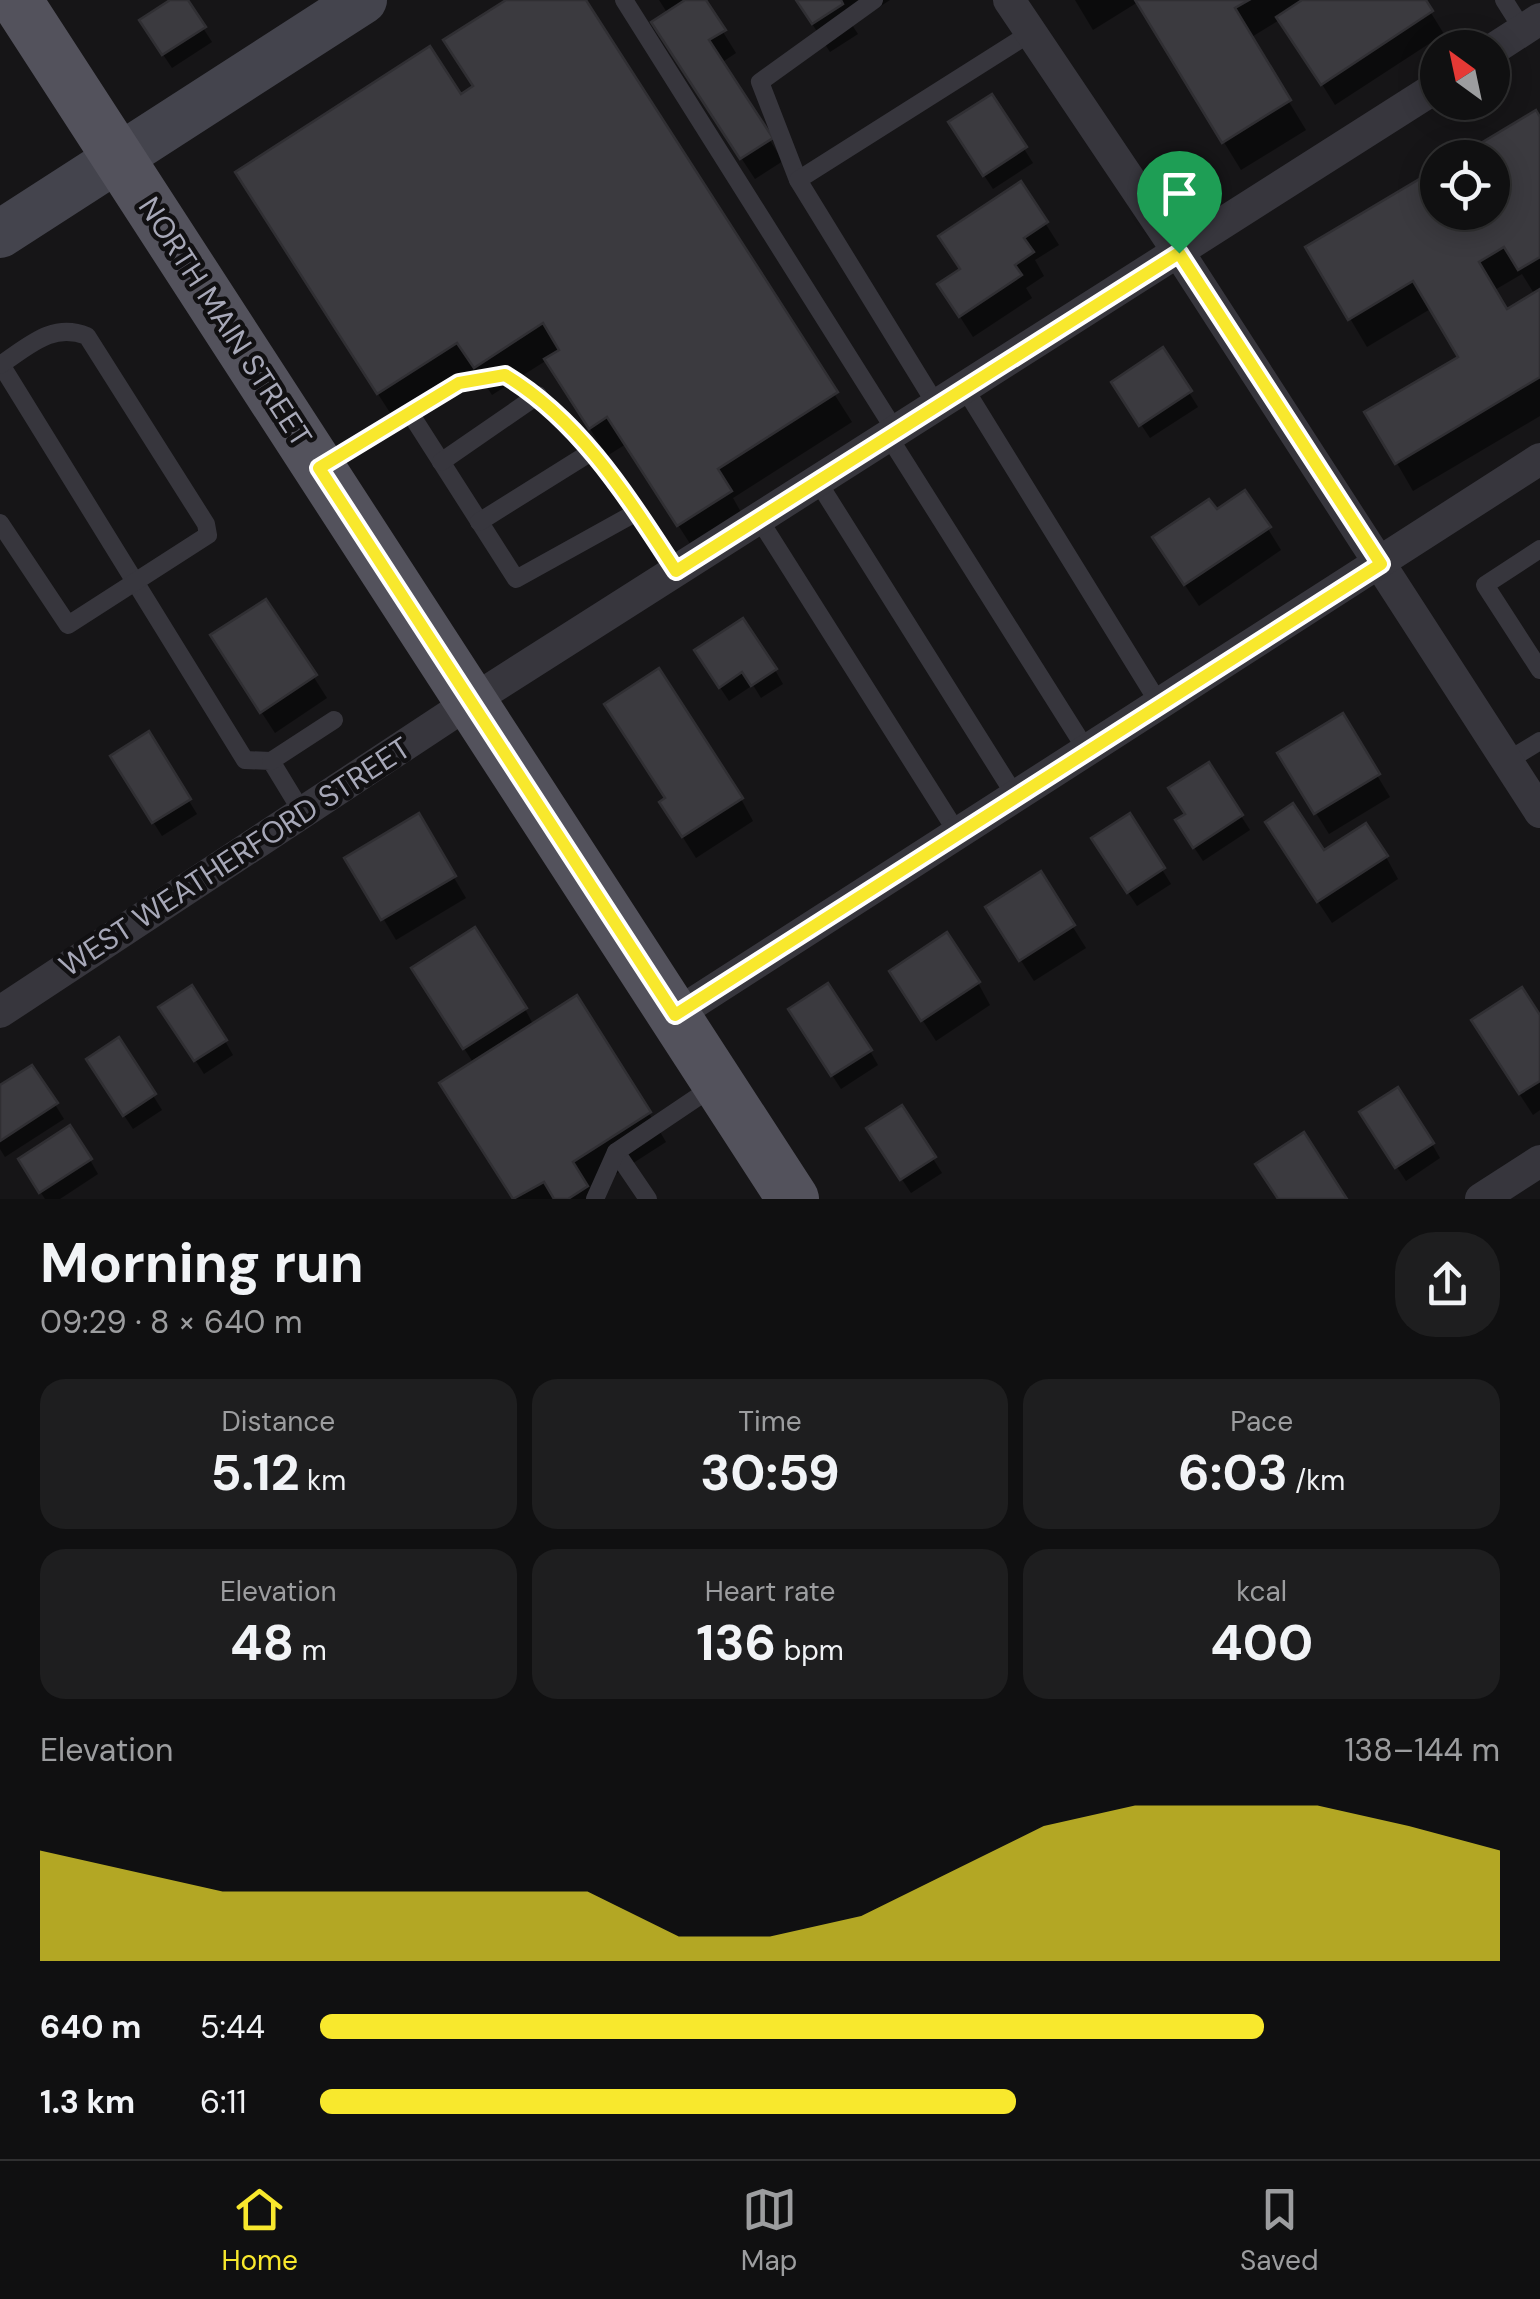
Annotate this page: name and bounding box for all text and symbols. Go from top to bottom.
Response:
north arrow [1420,30,1510,120]
map controls [1420,30,1510,230]
button: locate [1420,140,1510,230]
pin [1137,151,1222,254]
icon: arrive [1152,166,1207,221]
street label: NORTH MAIN STREET [130,189,321,454]
street label: WEST WEATHERFORD STREET [52,728,418,985]
text: Morning run [40,1227,364,1299]
button: share [1395,1232,1500,1337]
text: 09:29 · 8 × 640 m [40,1301,303,1343]
text: Distance [222,1403,335,1440]
text: Time [738,1403,802,1440]
text: Pace [1230,1403,1293,1440]
text: 5.12 [211,1440,300,1506]
text: 30:59 [700,1440,840,1506]
text: 6:03 [1178,1440,1288,1506]
text: km [300,1462,346,1499]
text: /km [1288,1462,1345,1499]
text: Elevation [220,1573,337,1610]
text: Heart rate [705,1573,835,1610]
text: kcal [1236,1573,1287,1610]
text: 48 [230,1610,294,1676]
text: 136 [696,1610,776,1676]
text: 400 [1210,1610,1313,1676]
text: m [294,1632,327,1669]
text: bpm [776,1632,844,1669]
text: Elevation [40,1729,173,1771]
text: 138–144 m [1344,1729,1500,1771]
text: 640 m [40,2006,141,2048]
text: 5:44 [200,2006,265,2048]
text: 1.3 km [40,2081,135,2123]
text: 6:11 [200,2081,247,2123]
tab: Home [221,2182,298,2279]
tab: Map [741,2182,797,2279]
tab: Saved [1240,2182,1319,2279]

